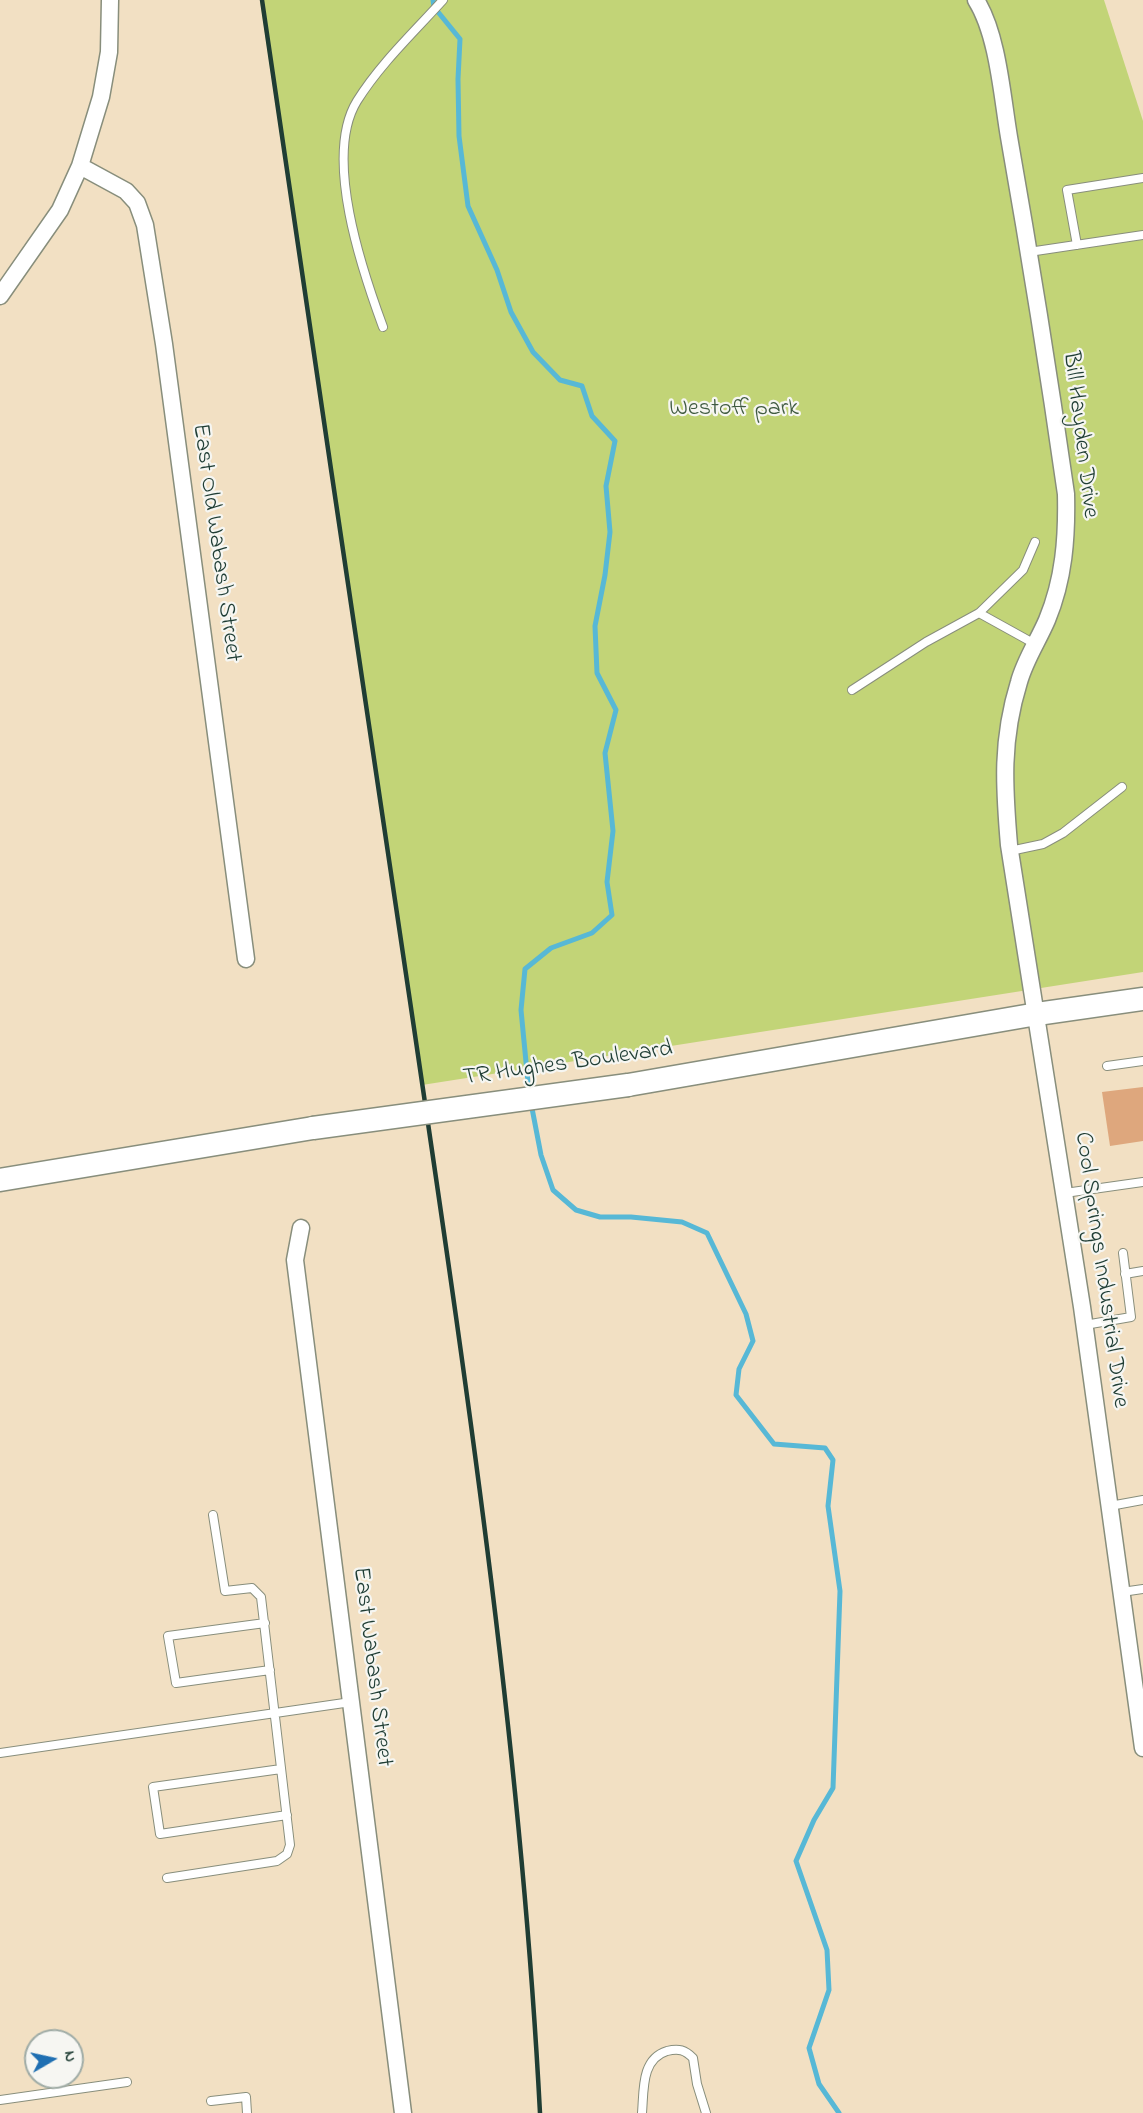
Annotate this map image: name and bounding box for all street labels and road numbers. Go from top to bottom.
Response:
street label: Bill Hayden Drive [1054,350,1104,520]
street label: East Old Wabash Street [184,422,246,664]
street label: TR Hughes Boulevard [461,1036,675,1094]
street label: Cool Springs Industrial Drive [1066,1130,1134,1410]
street label: East Wabash Street [344,1565,398,1769]

